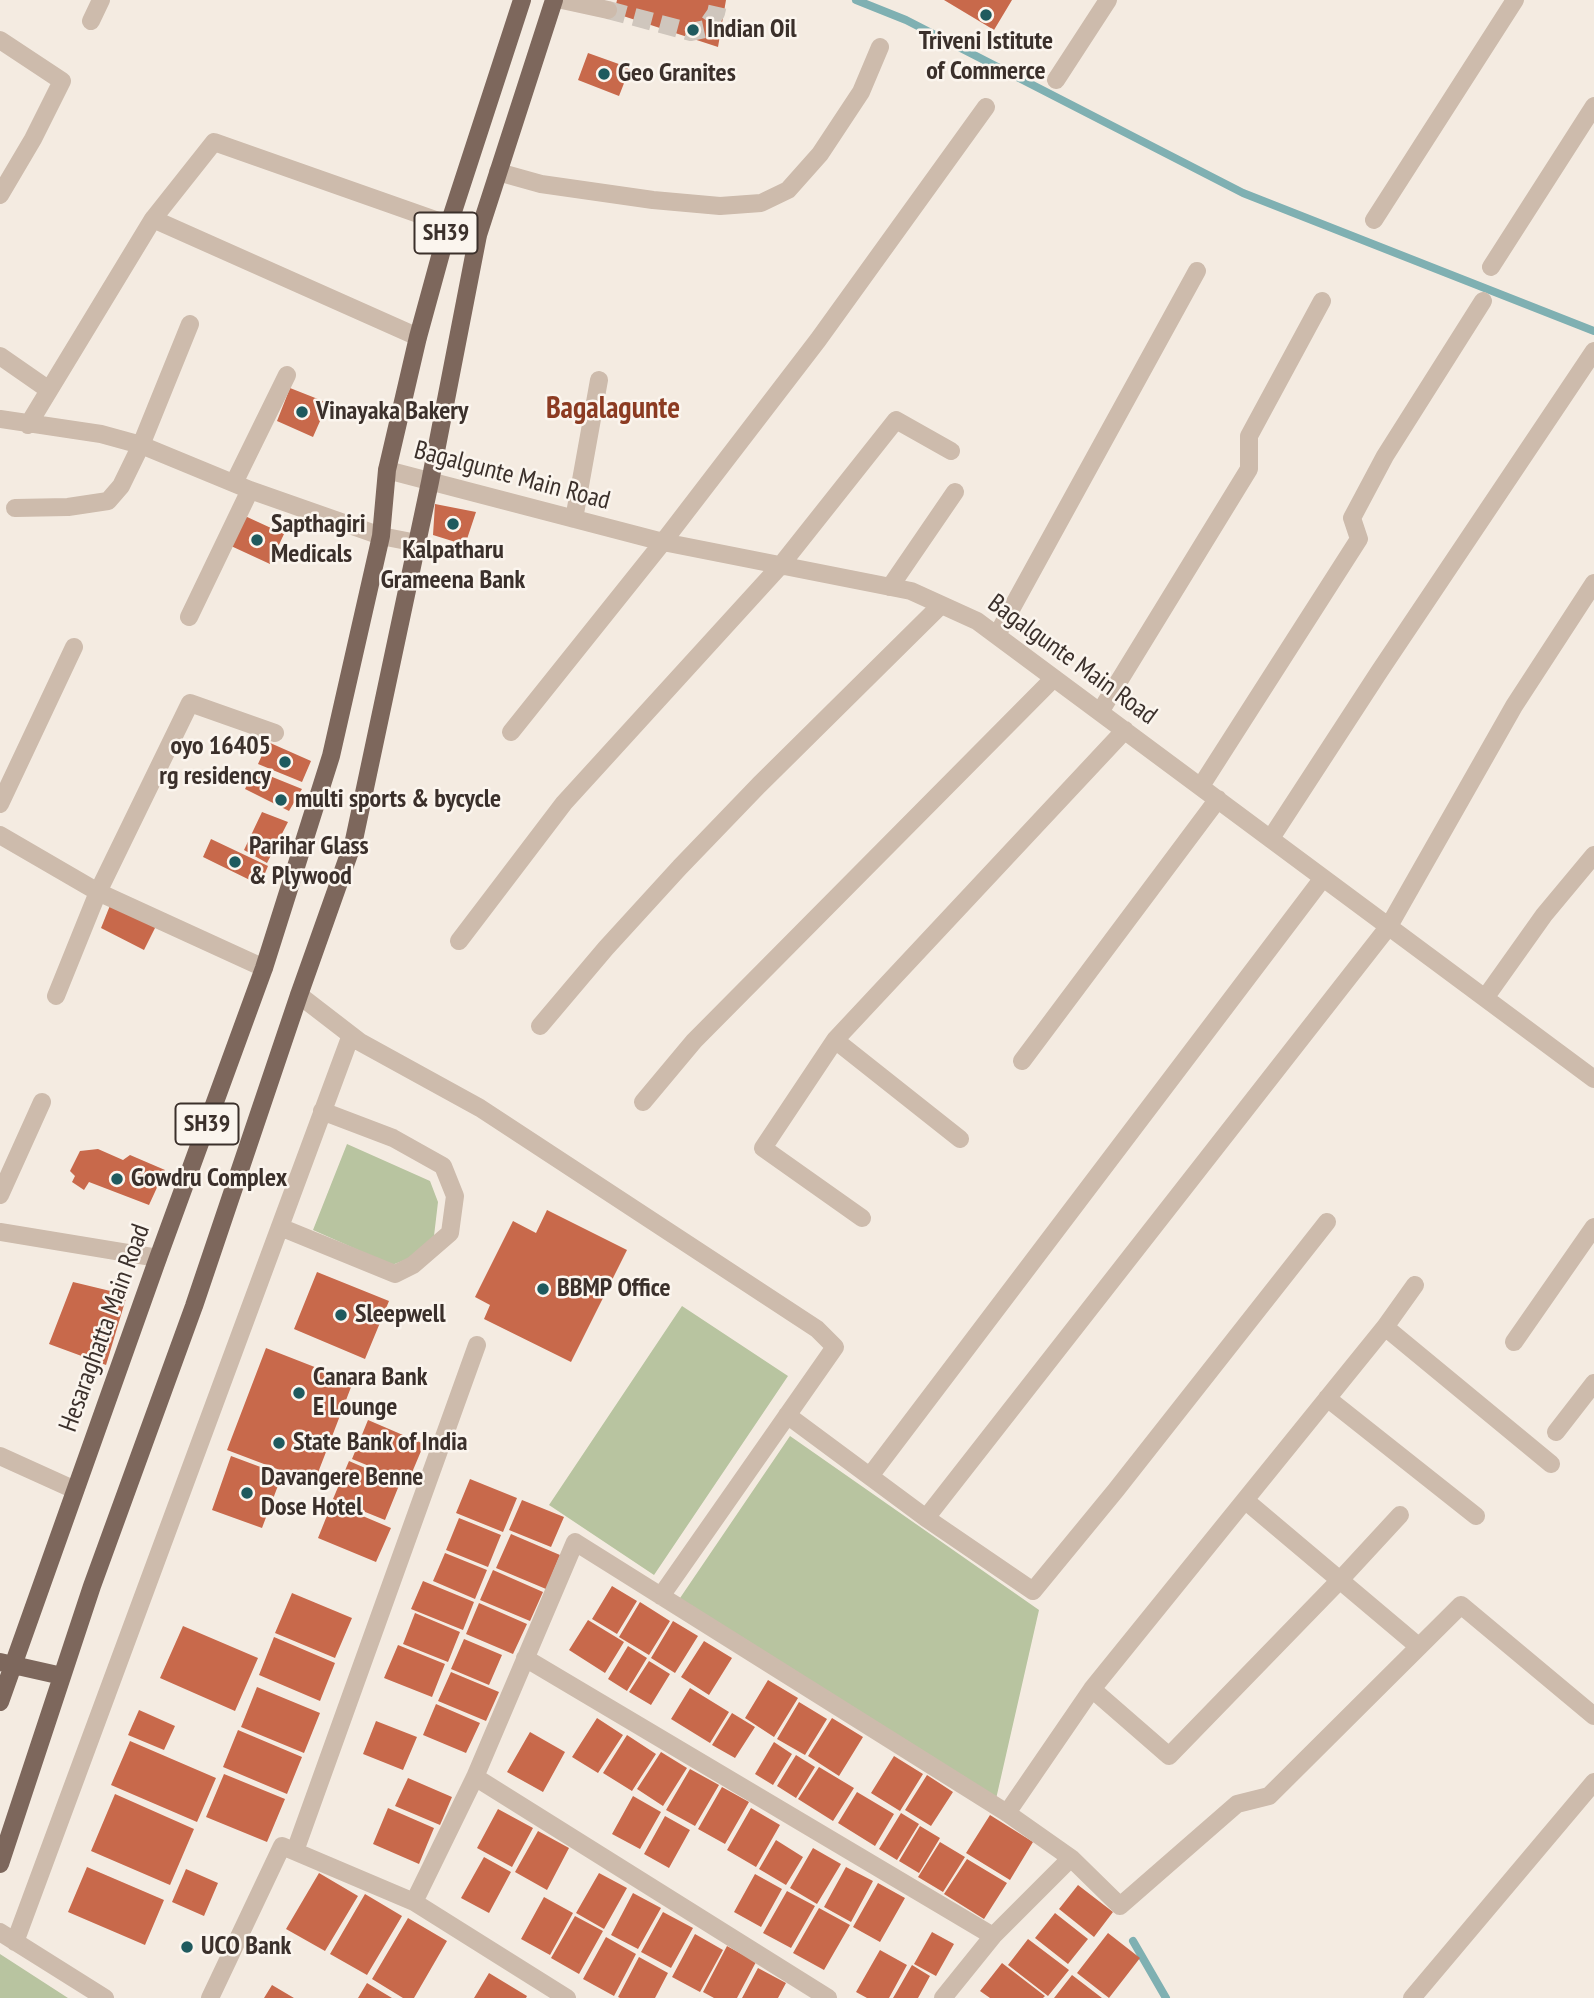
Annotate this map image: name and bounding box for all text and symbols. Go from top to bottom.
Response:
marker: Triveni Istitute of Commerce [978,7,994,23]
place label: Indian Oil [707,14,797,46]
marker: Indian Oil [685,22,701,38]
place label: Triveni Istitute of Commerce [919,26,1053,88]
place label: Geo Granites [618,58,736,90]
marker: Geo Granites [596,66,612,82]
road number: SH39 [414,212,478,254]
district label: Bagalagunte [546,391,680,427]
place label: Vinayaka Bakery [316,396,468,428]
marker: Vinayaka Bakery [294,404,310,420]
street label: Bagalgunte Main Road [411,435,613,517]
place label: Sapthagiri Medicals [271,509,366,570]
marker: Kalpatharu Grameena Bank [445,516,461,532]
marker: Sapthagiri Medicals [249,532,265,548]
place label: Kalpatharu Grameena Bank [381,535,525,596]
street label: Bagalgunte Main Road [981,588,1163,732]
place label: oyo 16405 rg residency [159,731,271,792]
marker: oyo 16405 rg residency [277,754,293,770]
place label: multi sports & bycycle [295,784,501,816]
marker: multi sports & bycycle [273,792,289,808]
place label: Parihar Glass & Plywood [249,831,369,892]
marker: Parihar Glass & Plywood [227,854,243,870]
road number: SH39 [176,1104,238,1144]
place label: Gowdru Complex [131,1163,287,1195]
marker: Gowdru Complex [109,1171,125,1187]
street label: Hesaraghatta Main Road [53,1220,157,1436]
place label: BBMP Office [557,1273,671,1305]
marker: BBMP Office [535,1281,551,1297]
place label: Sleepwell [355,1299,446,1331]
marker: Sleepwell [333,1307,349,1323]
place label: Canara Bank E Lounge [313,1362,427,1424]
marker: Canara Bank E Lounge [291,1385,307,1401]
place label: State Bank of India [293,1427,468,1459]
marker: State Bank of India [271,1435,287,1451]
place label: Davangere Benne Dose Hotel [261,1462,423,1524]
marker: Davangere Benne Dose Hotel [239,1485,255,1501]
place label: UCO Bank [201,1931,291,1963]
marker: UCO Bank [179,1939,195,1955]

